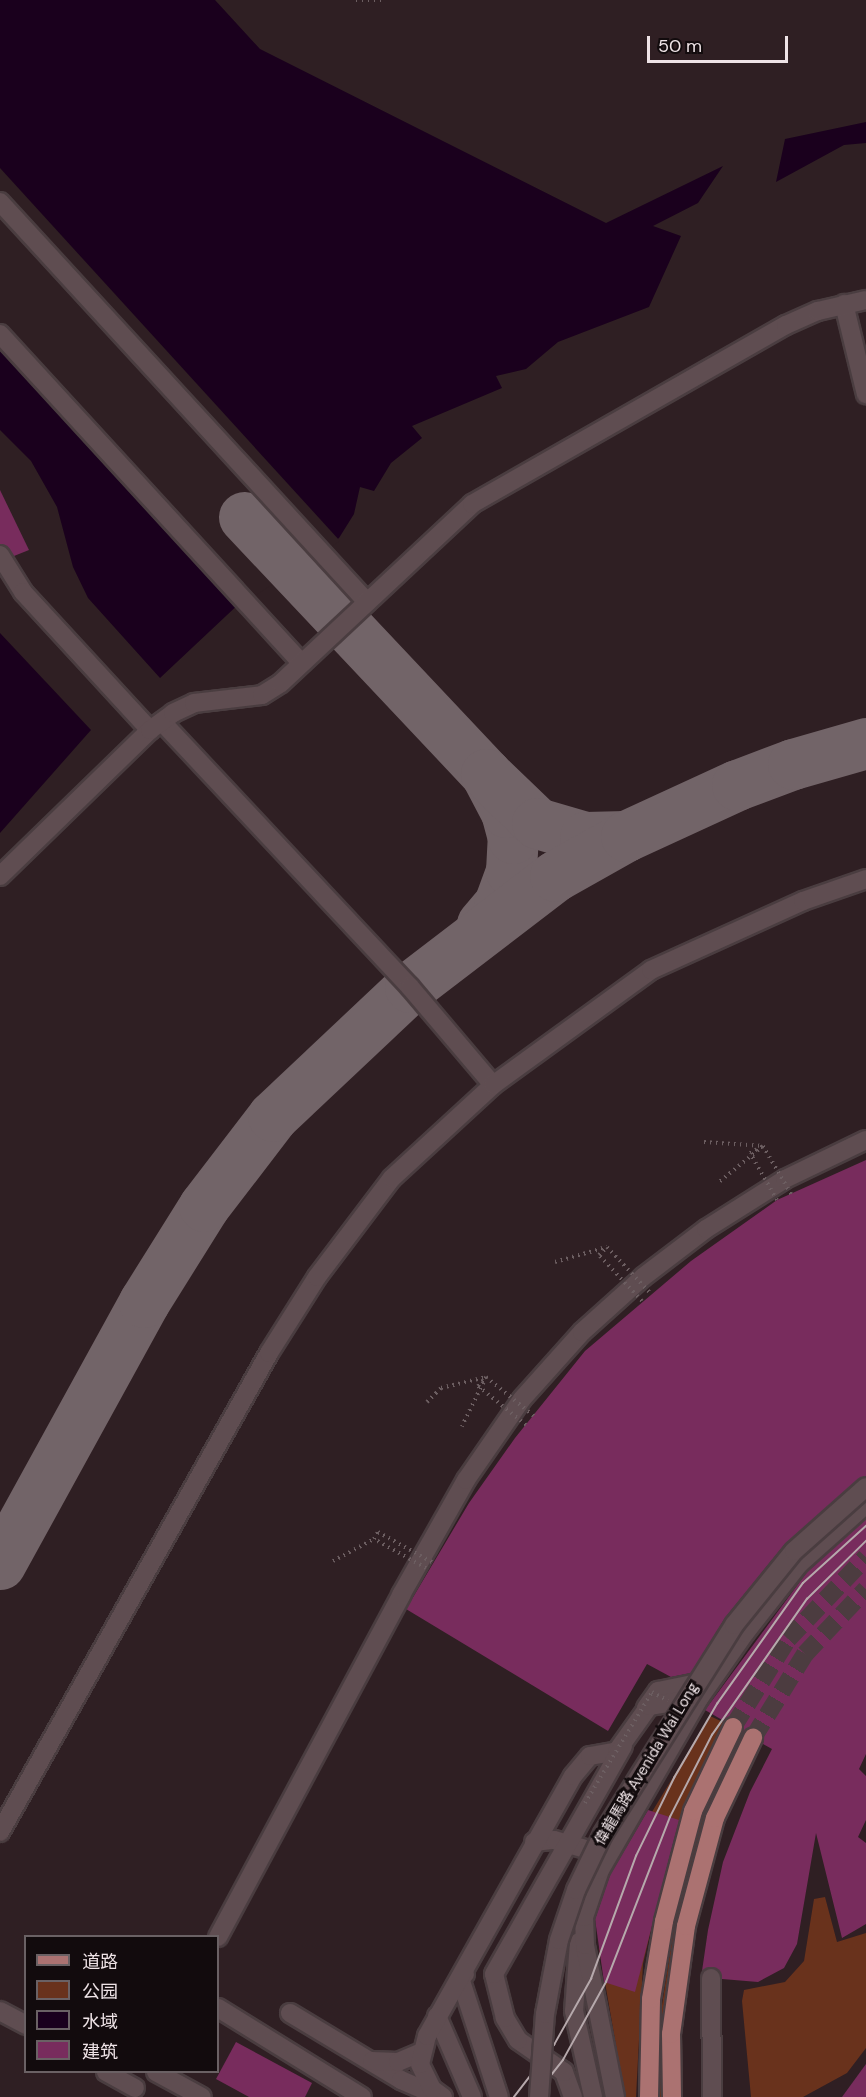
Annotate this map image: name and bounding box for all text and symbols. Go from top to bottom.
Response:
scale bar [650,24,791,62]
text: 50 m [658,34,702,58]
street label: 偉龍馬路 Avenida Wai Long [591,1680,703,1848]
legend [24,1935,219,2073]
text: 道路 [82,1950,118,1974]
text: 公园 [82,1980,118,2004]
text: 水域 [82,2010,118,2034]
text: 建筑 [82,2040,118,2064]

